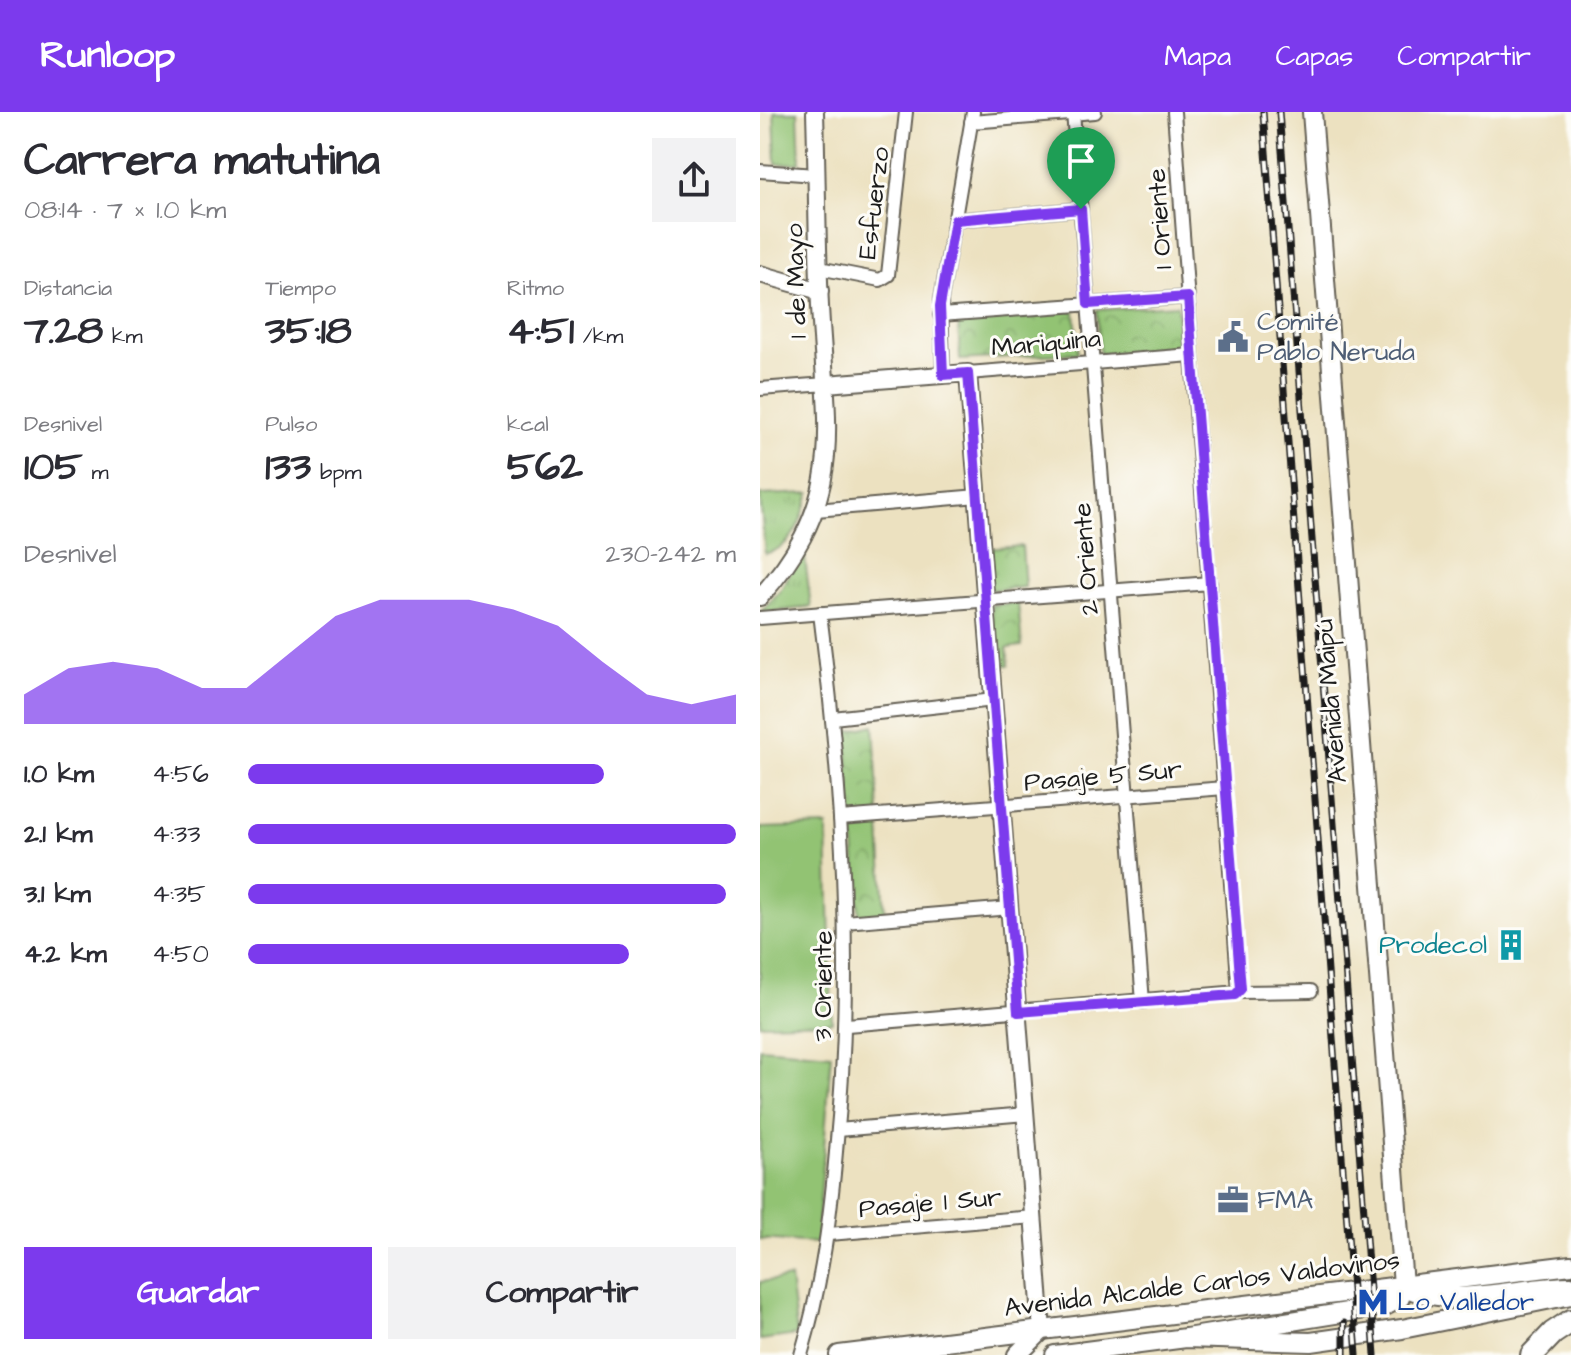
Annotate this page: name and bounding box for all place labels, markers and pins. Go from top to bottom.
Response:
pin [1047,127,1115,209]
place label: Comité Pablo Neruda [1257,304,1415,370]
public building icon: Comité Pablo Neruda [1216,320,1250,354]
place label: Prodecol [1379,927,1487,963]
building icon: Prodecol [1494,928,1528,962]
place label: FMA [1257,1182,1314,1218]
office icon: FMA [1216,1183,1250,1217]
place label: Lo Valledor [1397,1284,1534,1320]
metro station icon: Lo Valledor [1356,1285,1390,1319]

